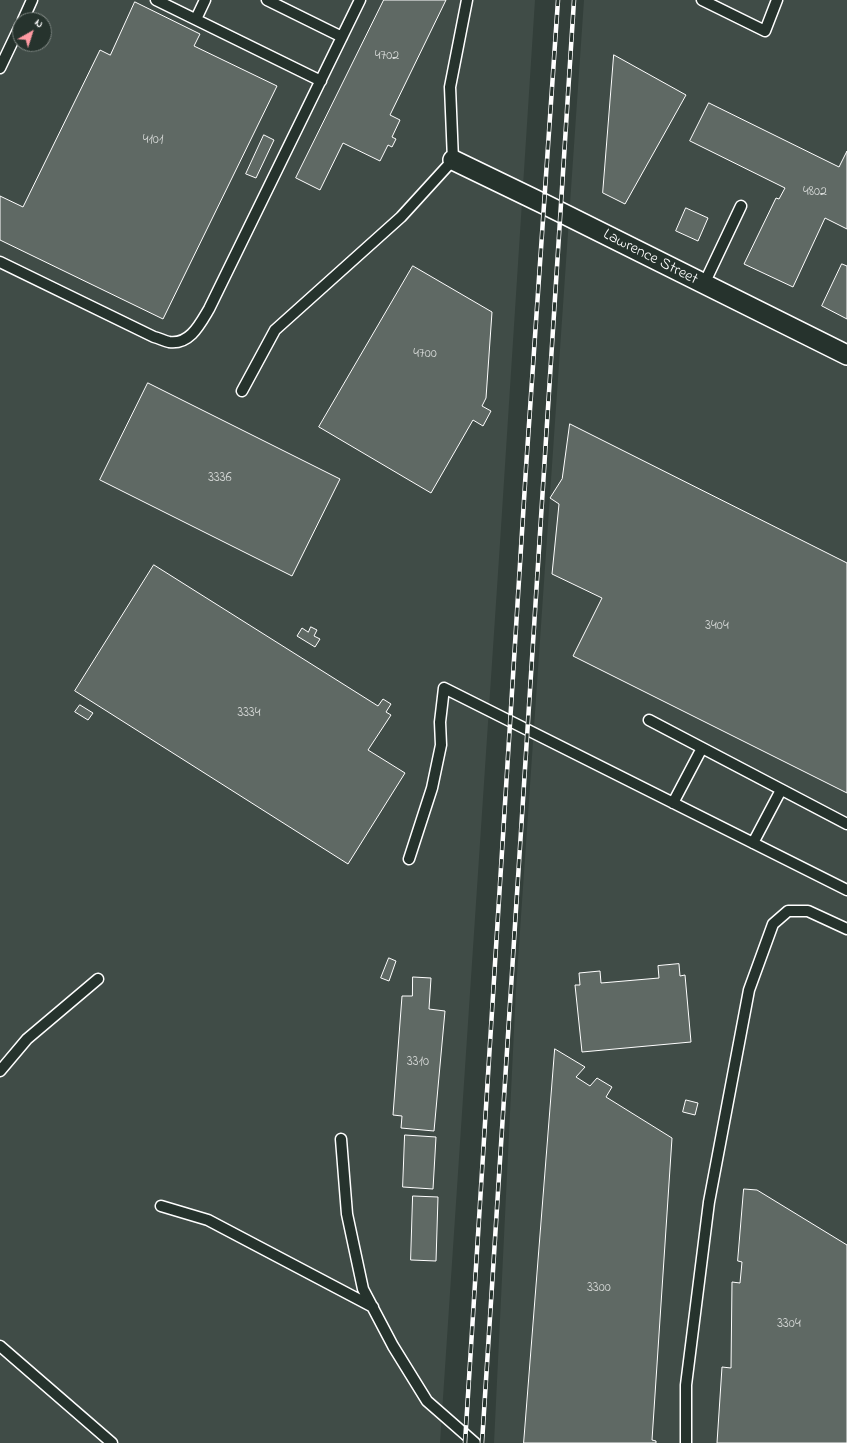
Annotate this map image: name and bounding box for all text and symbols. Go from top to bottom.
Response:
north arrow [12,12,52,52]
text: N [31,15,47,32]
house number: 4702 [375,49,399,65]
house number: 4101 [143,133,163,149]
house number: 4802 [803,185,827,201]
street label: Lawrence Street [599,226,701,290]
house number: 4700 [413,347,437,363]
house number: 3336 [208,471,232,487]
house number: 3404 [705,619,729,635]
house number: 3334 [237,706,261,722]
house number: 3310 [407,1055,429,1071]
house number: 3300 [587,1281,611,1297]
house number: 3304 [777,1317,801,1333]

